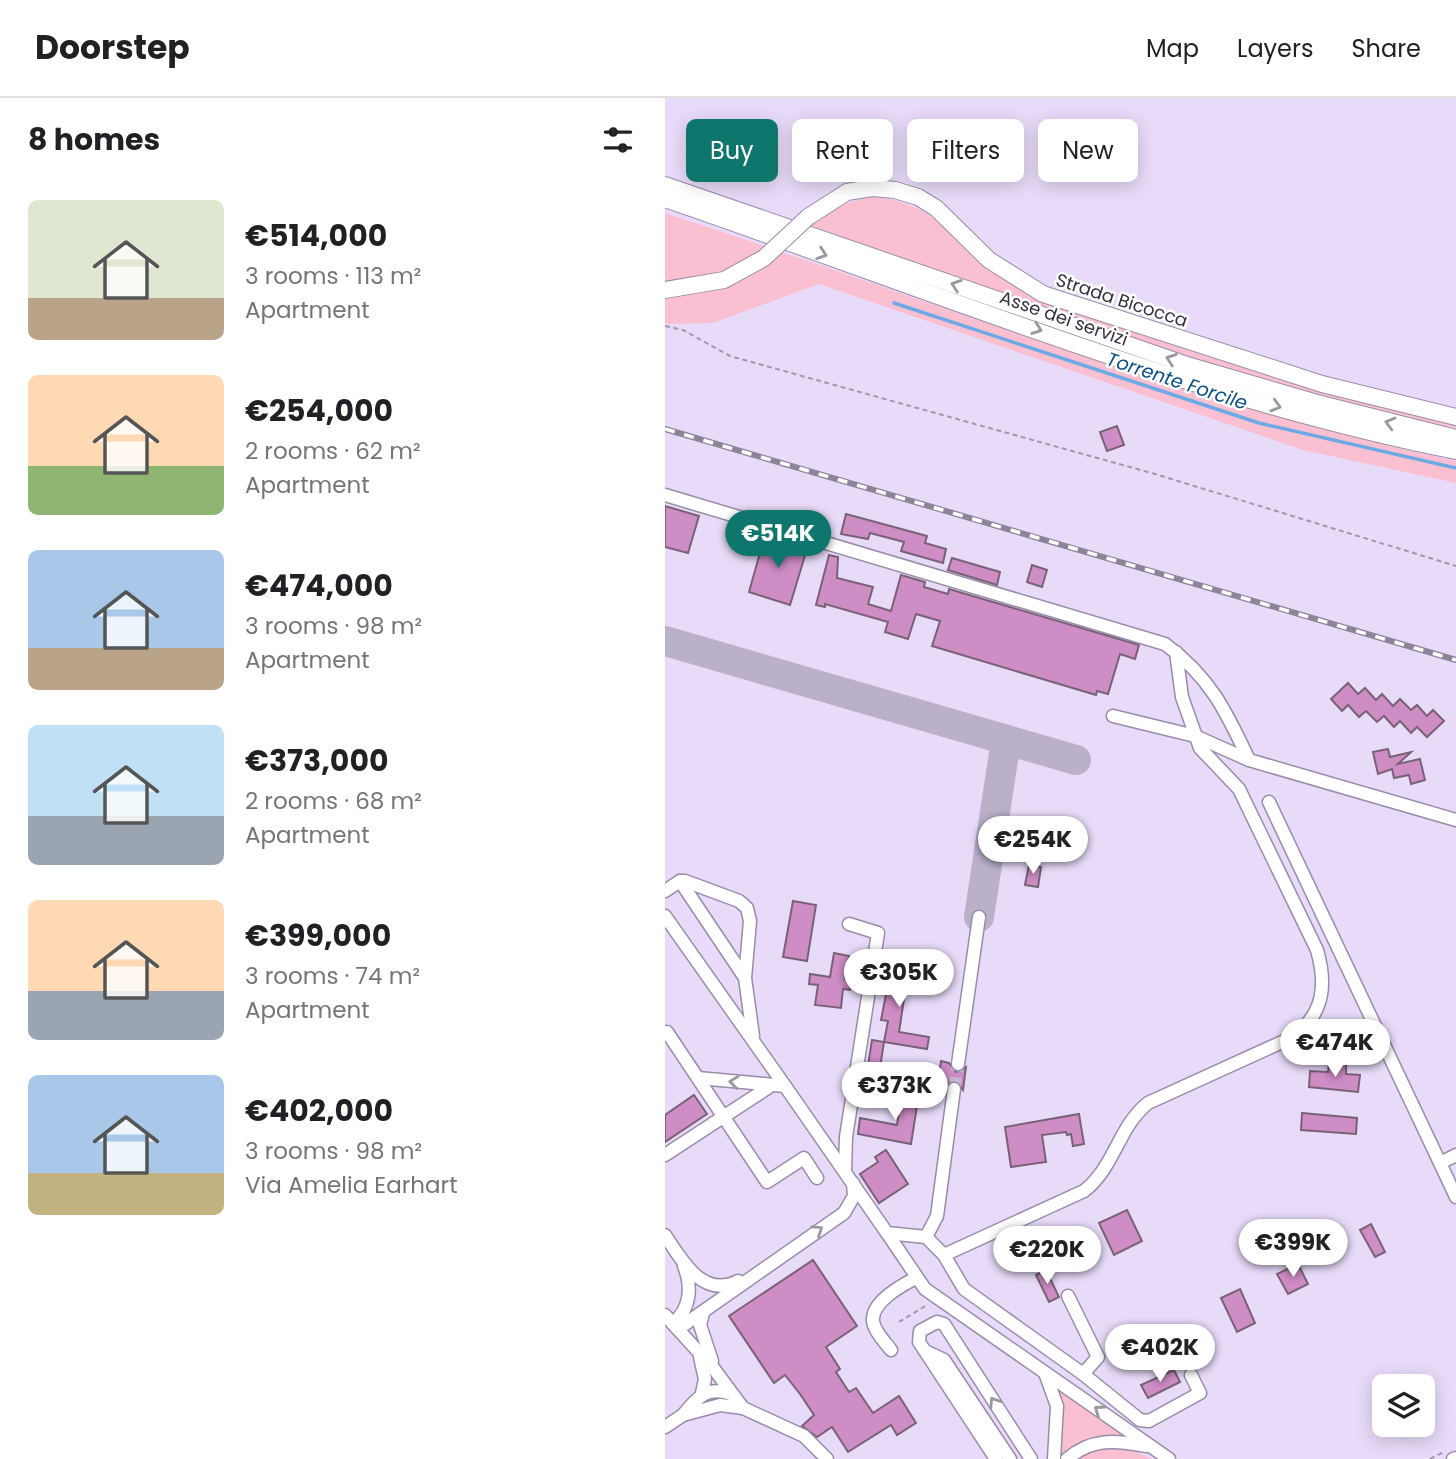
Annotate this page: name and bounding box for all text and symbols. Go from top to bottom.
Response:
text: Doorstep [35,24,190,71]
text: Map [1146,32,1199,65]
text: Layers [1237,32,1313,65]
text: Share [1351,32,1421,65]
text: 8 homes [28,118,160,161]
chip: Buy [686,119,778,182]
chip: Rent [792,119,893,182]
chip: Filters [907,119,1024,182]
chip: New [1038,119,1138,182]
icon: filters [599,121,637,159]
text: €514,000 [245,214,387,257]
icon: home [84,228,168,312]
one-way arrow [815,246,828,260]
text: 3 rooms · 113 m² [245,260,421,292]
street label: Strada Bicocca [1053,267,1191,333]
one-way arrow [950,279,962,293]
street label: Asse dei servizi [997,284,1131,352]
text: Apartment [245,294,370,326]
one-way arrow [1030,321,1042,335]
water label: Torrente Forcile [1103,346,1251,417]
one-way arrow [1166,353,1178,367]
text: €254,000 [245,389,393,432]
one-way arrow [1270,398,1282,413]
icon: home [84,403,168,487]
one-way arrow [1384,416,1396,431]
text: 2 rooms · 62 m² [245,435,421,467]
text: Apartment [245,469,370,501]
pin: €514K [729,510,827,570]
text: €514K [741,517,815,549]
text: €474,000 [245,564,393,607]
icon: home [84,578,168,662]
text: 3 rooms · 98 m² [245,610,422,642]
text: Apartment [245,644,370,676]
text: €373,000 [245,739,389,782]
icon: home [84,753,168,837]
text: 2 rooms · 68 m² [245,785,422,817]
pin: €254K [984,816,1082,876]
text: Apartment [245,819,370,851]
text: €254K [994,823,1072,855]
text: €399,000 [245,914,391,957]
icon: home [84,928,168,1012]
pin: €305K [850,950,948,1009]
text: €305K [860,956,938,988]
text: 3 rooms · 74 m² [245,960,420,992]
text: Apartment [245,994,370,1026]
pin: €474K [1286,1020,1384,1079]
text: €474K [1296,1026,1374,1058]
pin: €373K [846,1062,944,1122]
text: €373K [858,1069,932,1101]
one-way arrow [728,1075,740,1090]
text: €402,000 [245,1089,393,1132]
icon: home [84,1103,168,1187]
text: 3 rooms · 98 m² [245,1135,422,1167]
text: Via Amelia Earhart [245,1169,458,1201]
pin: €399K [1244,1220,1342,1279]
one-way arrow [810,1226,823,1238]
pin: €220K [998,1226,1096,1286]
text: €399K [1255,1226,1331,1258]
text: €220K [1009,1233,1085,1265]
pin: €402K [1111,1324,1209,1384]
text: €402K [1121,1331,1199,1363]
map controls [1372,1374,1435,1437]
button: layers [1372,1374,1435,1437]
one-way arrow [989,1396,1002,1409]
one-way arrow [1094,1406,1107,1418]

